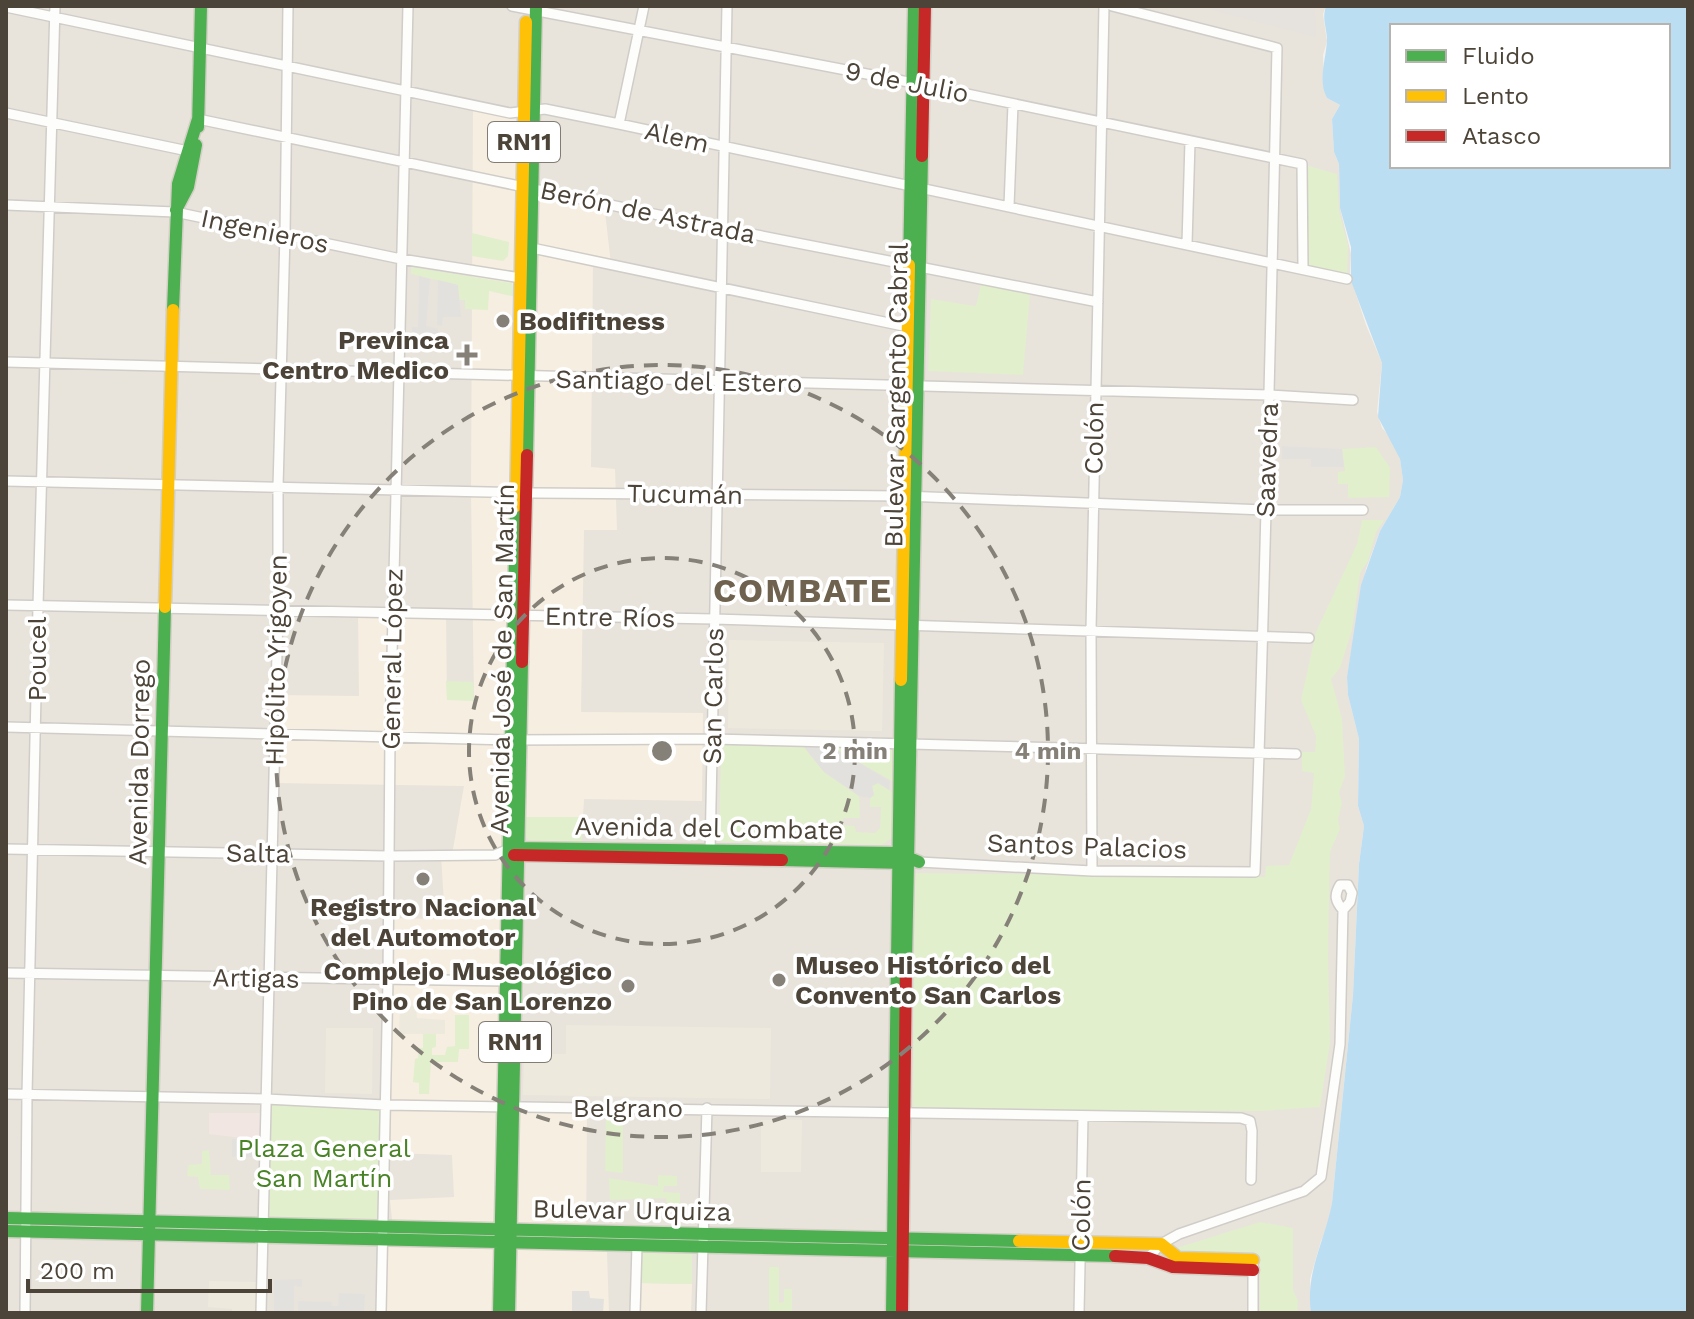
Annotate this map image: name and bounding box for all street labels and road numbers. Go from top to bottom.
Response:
street label: 9 de Julio [843,55,971,109]
street label: Alem [642,115,712,159]
road number: RN11 [488,122,560,162]
street label: Berón de Astrada [538,175,759,250]
street label: Ingenieros [198,203,332,259]
street label: Bulevar Sargento Cabral [878,242,914,548]
street label: Santiago del Estero [555,364,803,398]
street label: Colón [1078,401,1110,475]
street label: Saavedra [1250,402,1284,518]
street label: Tucumán [627,478,743,510]
street label: Avenida José de San Martín [484,483,520,835]
street label: Hipólito Yrigoyen [259,554,293,766]
street label: General López [375,568,409,750]
street label: Entre Ríos [544,601,676,633]
street label: Poucel [22,617,52,701]
street label: San Carlos [697,627,729,765]
street label: Avenida Dorrego [122,658,156,866]
street label: Avenida del Combate [574,811,844,845]
street label: Santos Palacios [986,828,1188,864]
street label: Salta [226,837,291,869]
street label: Artigas [212,962,300,994]
road number: RN11 [479,1022,551,1062]
street label: Belgrano [573,1093,683,1123]
street label: Colón [1065,1178,1097,1252]
street label: Bulevar Urquiza [532,1193,732,1227]

